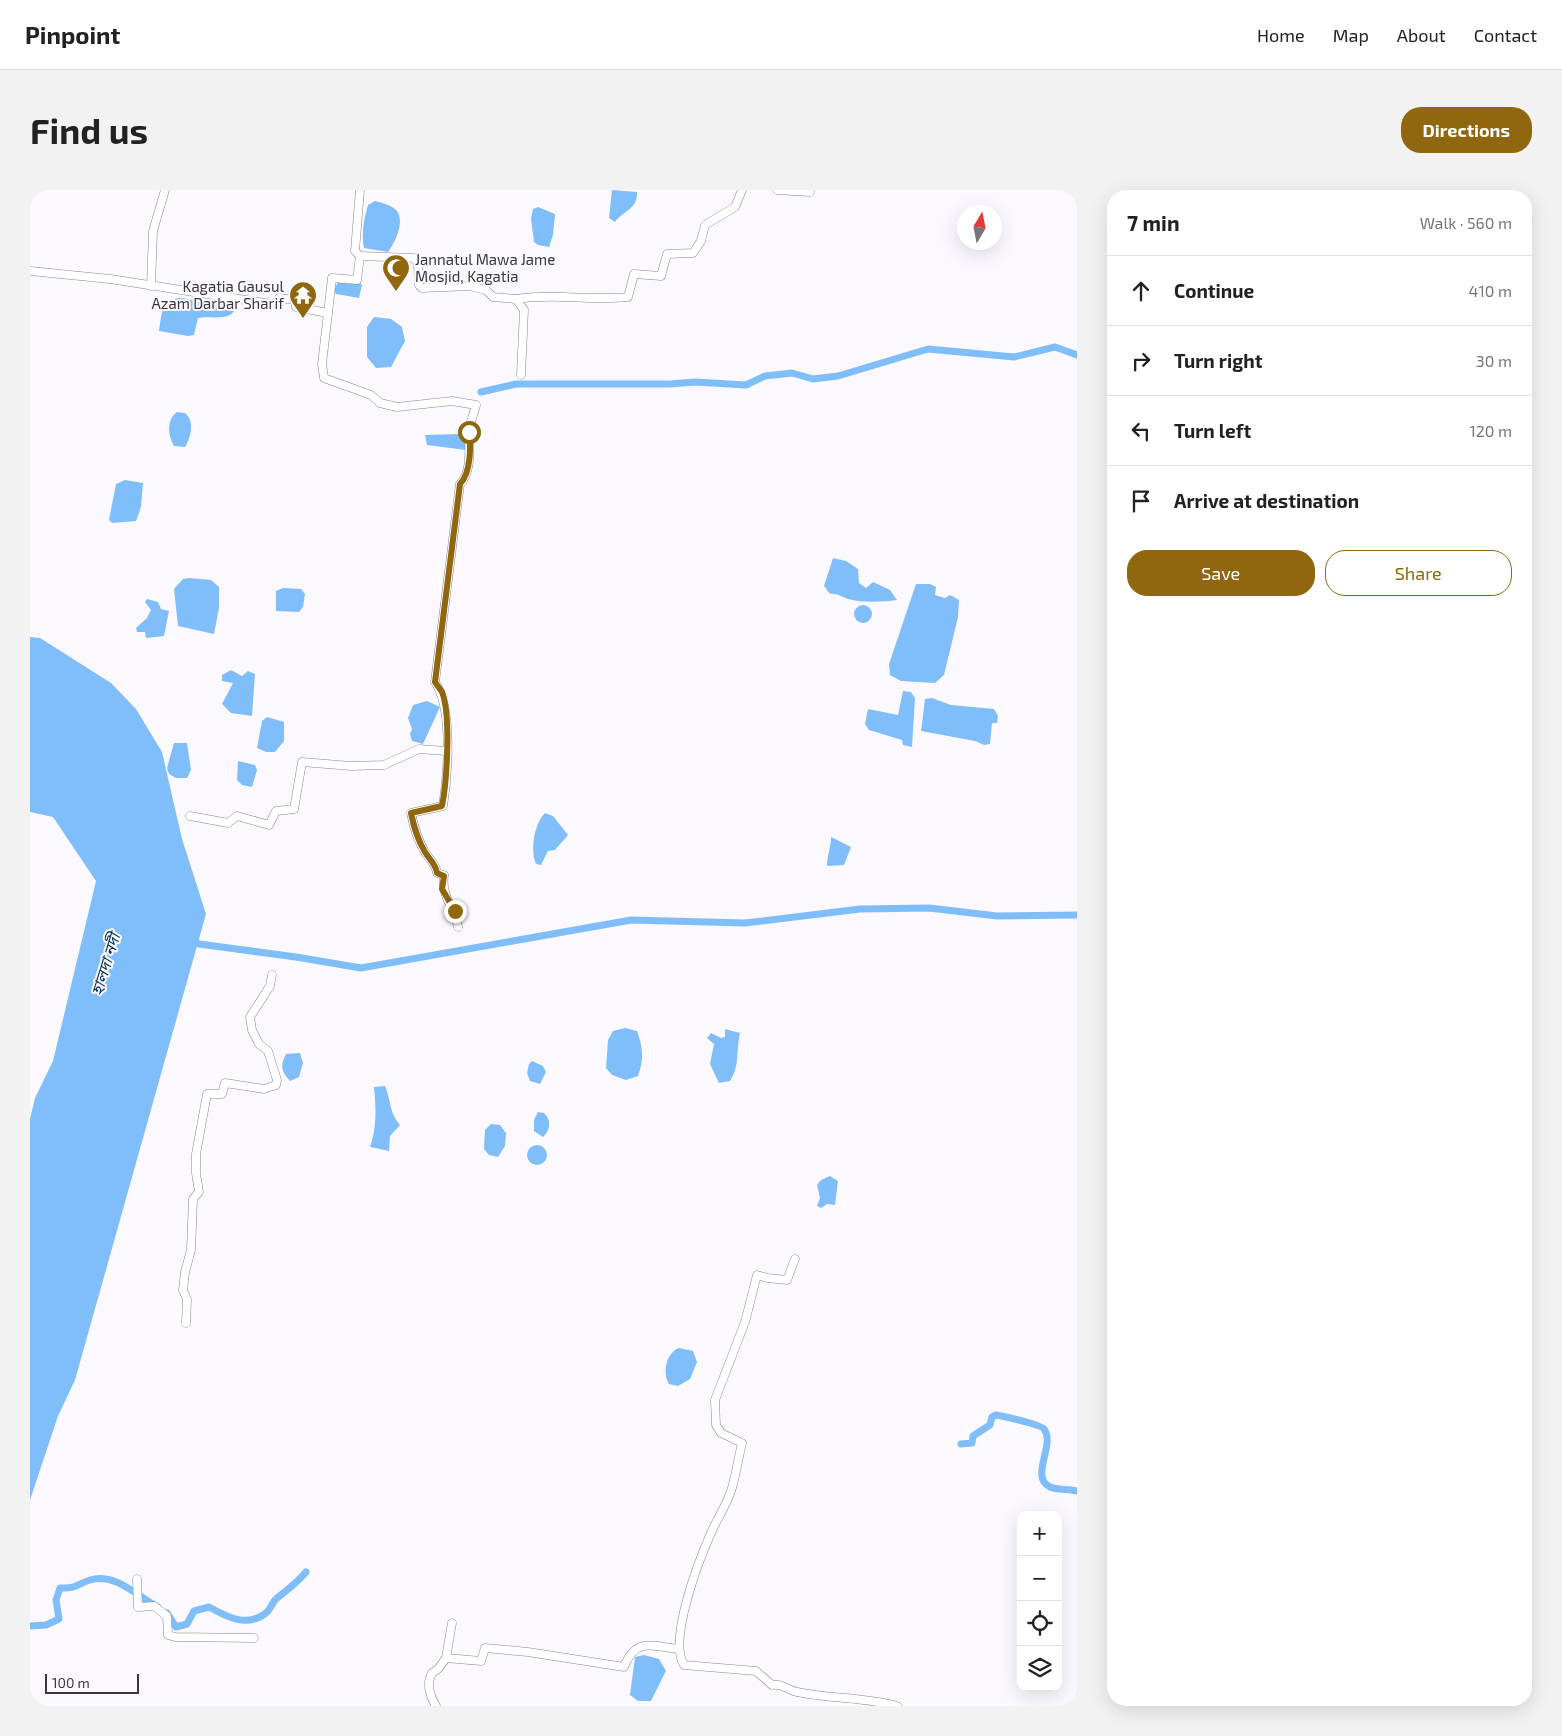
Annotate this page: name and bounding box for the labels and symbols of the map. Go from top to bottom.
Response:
north arrow [957,205,1002,250]
place label: Jannatul Mawa Jame Mosjid, Kagatia [415,250,555,286]
mosque icon: Jannatul Mawa Jame Mosjid, Kagatia [381,253,411,292]
place label: Kagatia Gausul Azam Darbar Sharif [151,277,285,312]
temple icon: Kagatia Gausul Azam Darbar Sharif [288,280,318,319]
route start [458,421,481,444]
route end [444,900,467,923]
water label: হালদা নদী [87,928,124,997]
scale bar [45,1671,139,1694]

